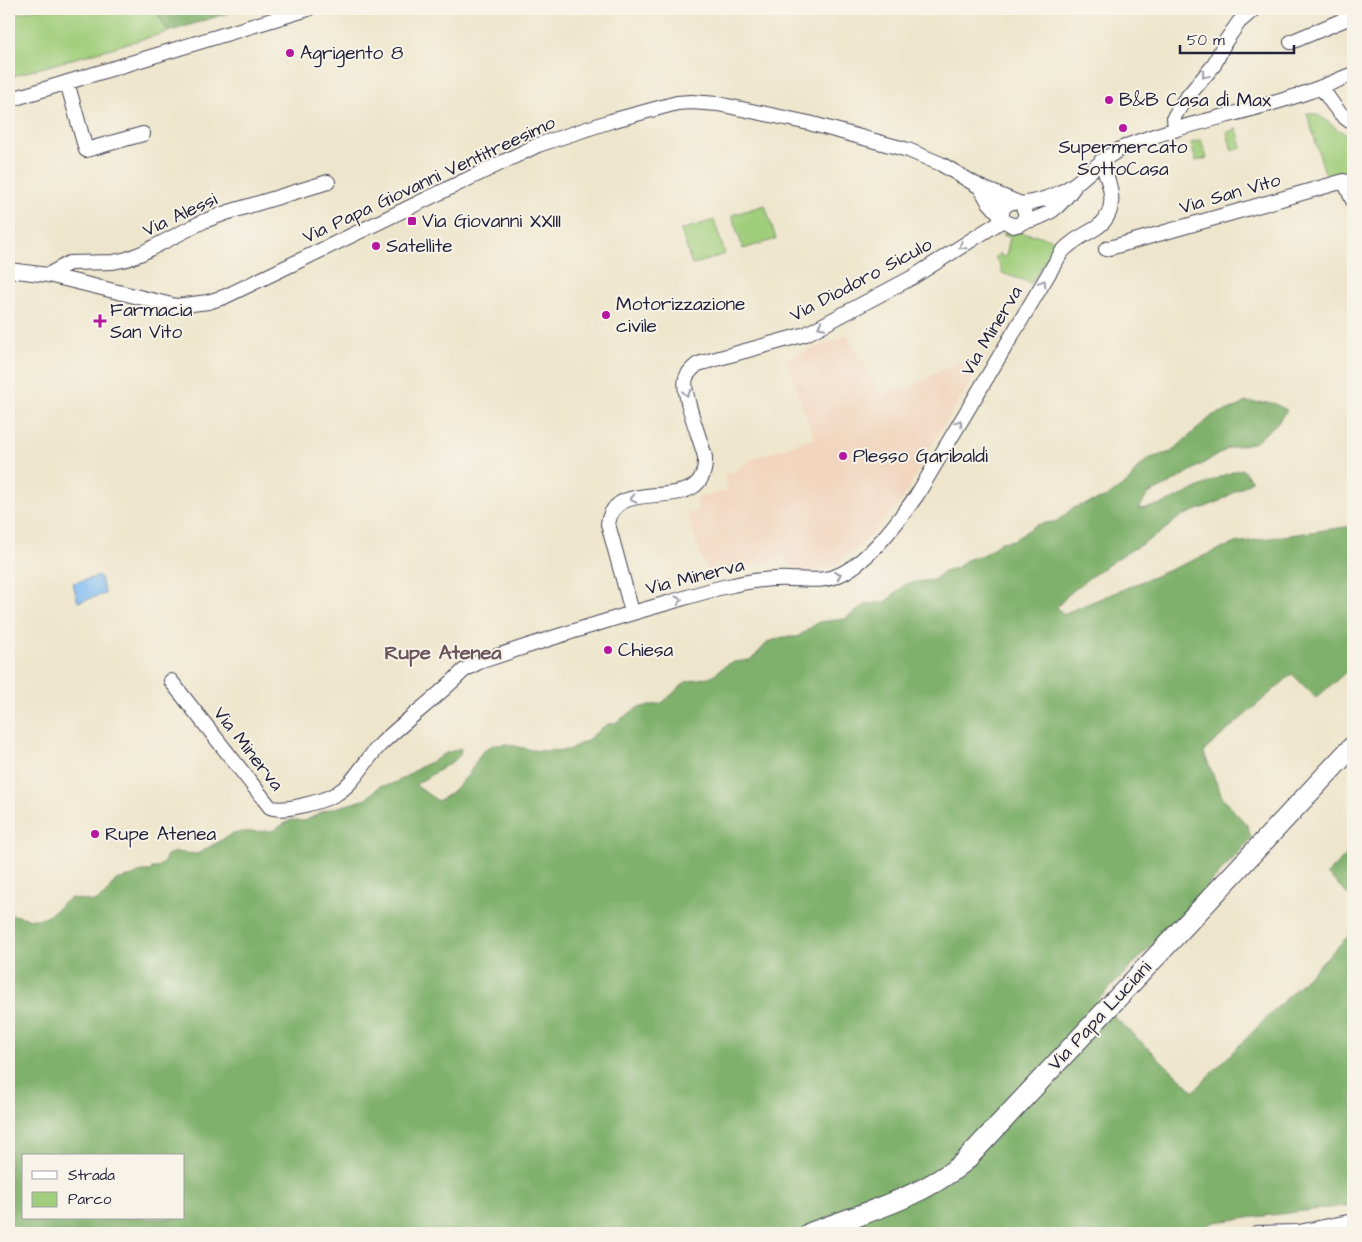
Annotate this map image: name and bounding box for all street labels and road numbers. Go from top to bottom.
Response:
street label: Via Papa Giovanni Ventitreesimo [298,109,560,251]
street label: Via San Vito [1176,167,1284,221]
street label: Via Alessi [138,186,222,244]
street label: Via Diodoro Siculo [785,231,937,329]
street label: Via Minerva [955,281,1030,381]
street label: Via Minerva [643,552,747,602]
street label: Via Minerva [206,701,290,797]
street label: Via Papa Luciani [1042,955,1158,1077]

